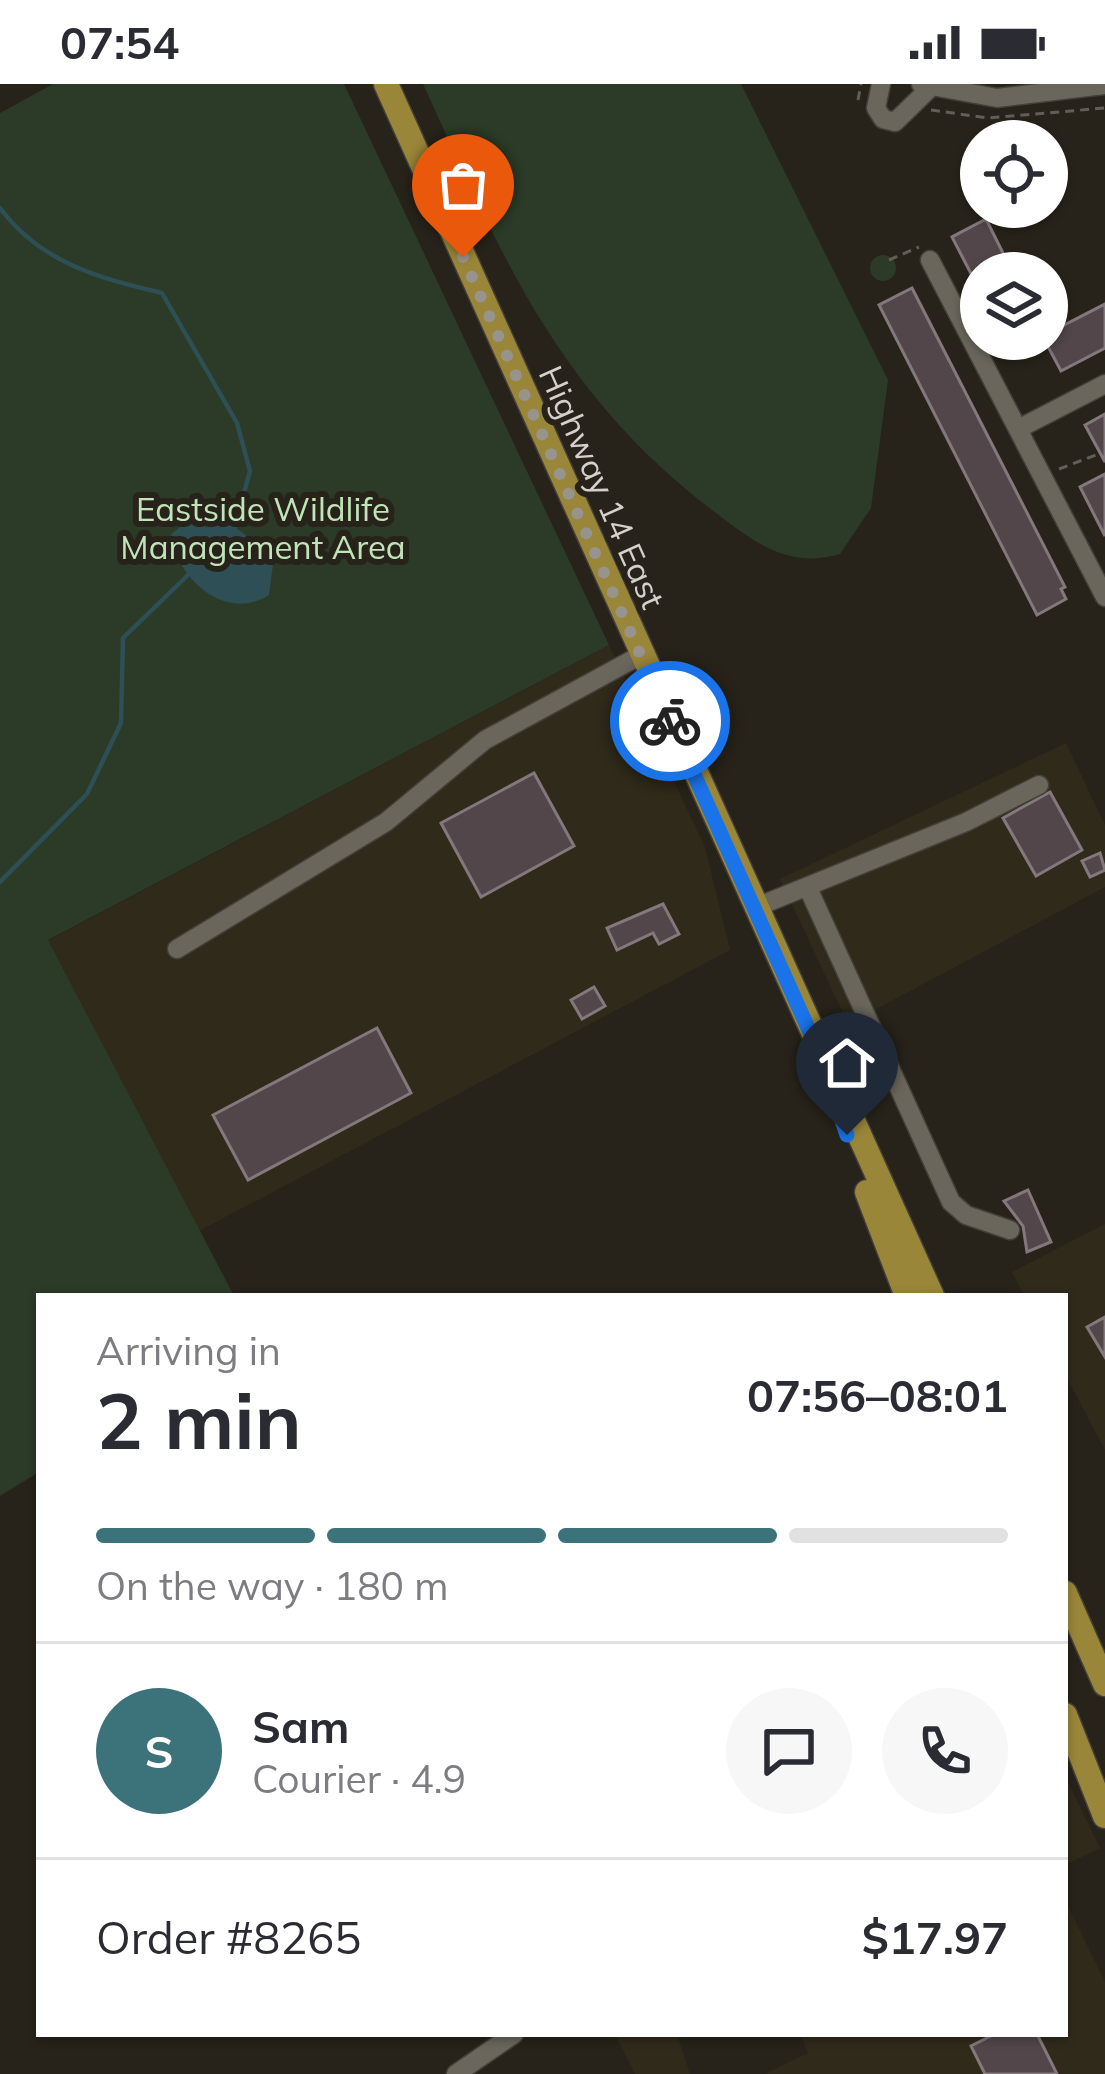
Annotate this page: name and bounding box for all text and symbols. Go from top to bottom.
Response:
text: 07:54 [60,14,179,70]
map controls [960,120,1068,360]
button: locate [960,120,1068,228]
pin [412,134,514,257]
icon: bag [430,152,496,218]
button: layers [960,252,1068,360]
street label: Highway 14 East [531,359,674,614]
park label: Eastside Wildlife Management Area [120,488,406,567]
courier [610,661,730,781]
icon: bike [637,688,703,754]
pin [796,1012,898,1135]
icon: home [814,1030,880,1096]
text: Arriving in [96,1326,281,1375]
text: 07:56–08:01 [747,1367,1008,1423]
text: 2 min [96,1371,302,1469]
text: On the way · 180 m [96,1561,448,1610]
button: chat [726,1688,852,1814]
button: phone [882,1688,1008,1814]
text: Sam [252,1698,349,1754]
text: S [144,1723,174,1779]
text: Courier · 4.9 [252,1754,466,1803]
text: Order #8265 [96,1909,361,1965]
text: $17.97 [862,1909,1008,1965]

